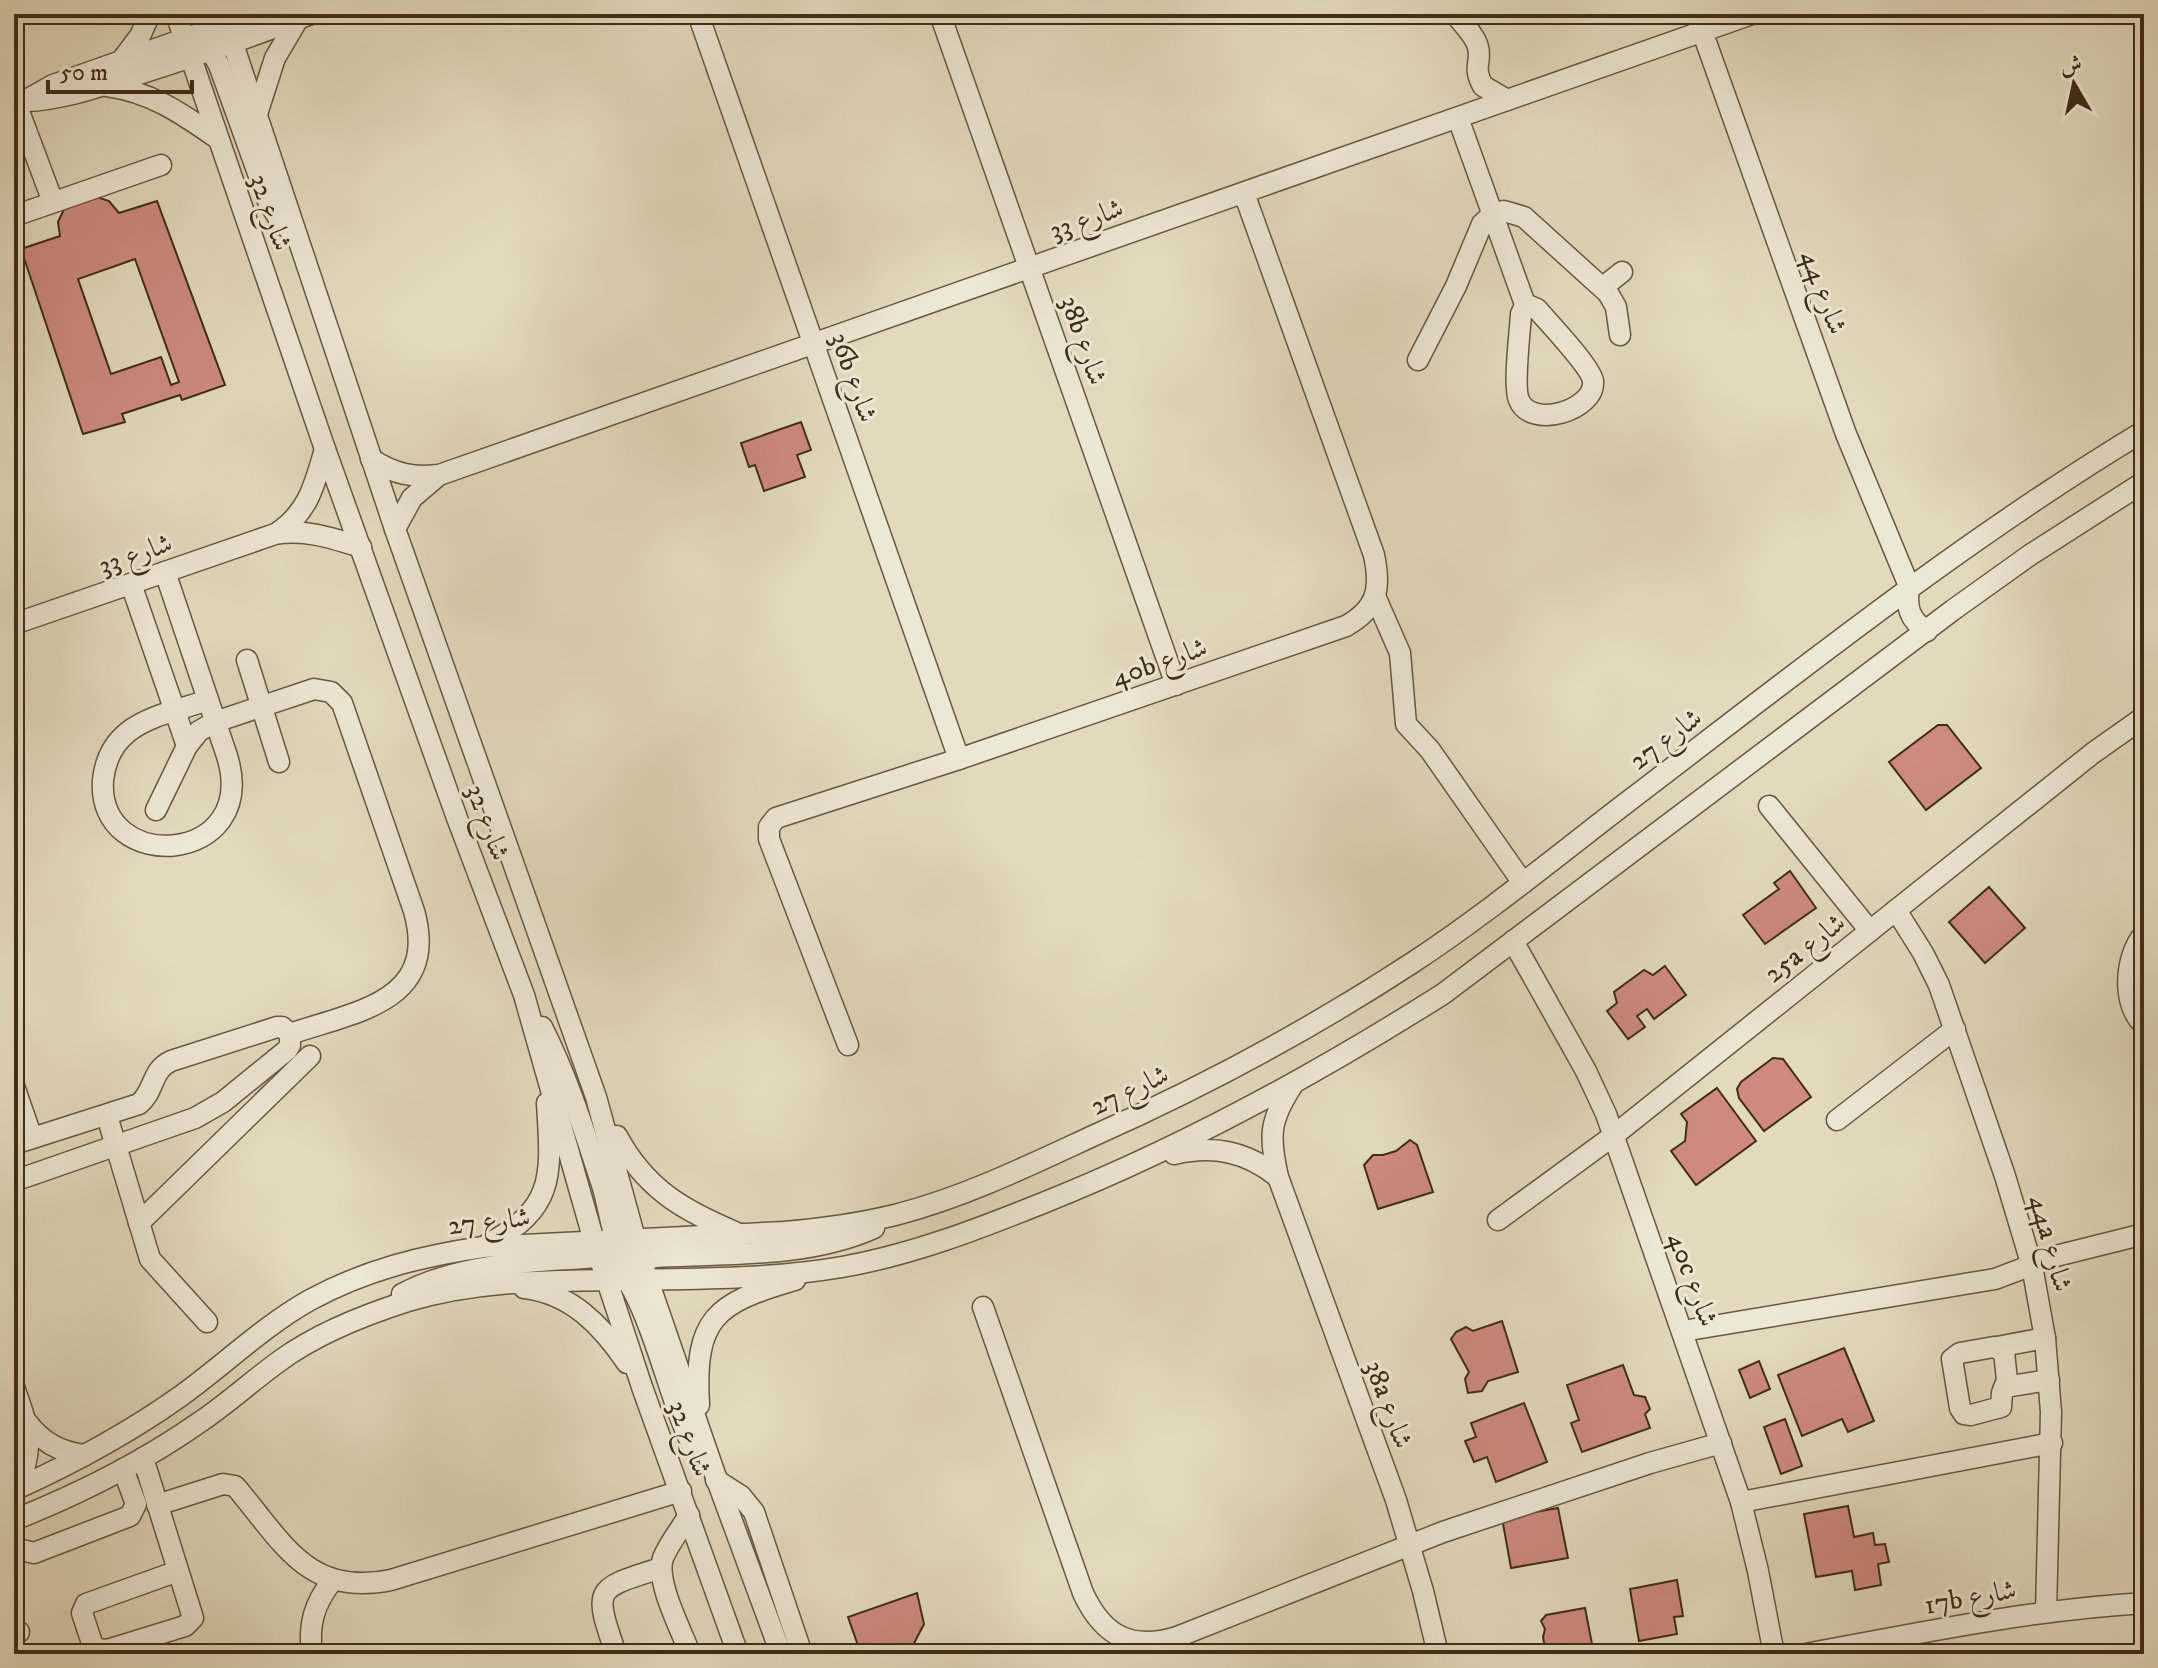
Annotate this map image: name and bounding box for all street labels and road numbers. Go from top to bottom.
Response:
street label: شارع 32 [236,170,300,257]
street label: شارع 33 [1045,191,1130,253]
street label: شارع 44 [1788,246,1855,341]
street label: 38b شارع [1047,291,1115,391]
street label: 36b شارع [817,328,885,429]
street label: شارع 33 [94,526,179,588]
street label: 40b شارع [1107,630,1214,700]
street label: شارع 27 [1622,700,1712,782]
street label: شارع 32 [453,779,518,867]
street label: 25a شارع [1757,905,1856,995]
street label: شارع 27 [1085,1057,1177,1128]
street label: 44a شارع [2016,1191,2080,1297]
street label: شارع 27 [446,1200,533,1248]
street label: 40c شارع [1655,1228,1726,1333]
street label: 38a شارع [1352,1356,1421,1455]
street label: شارع 32 [655,1395,720,1483]
street label: 17b شارع [1922,1572,2020,1628]

